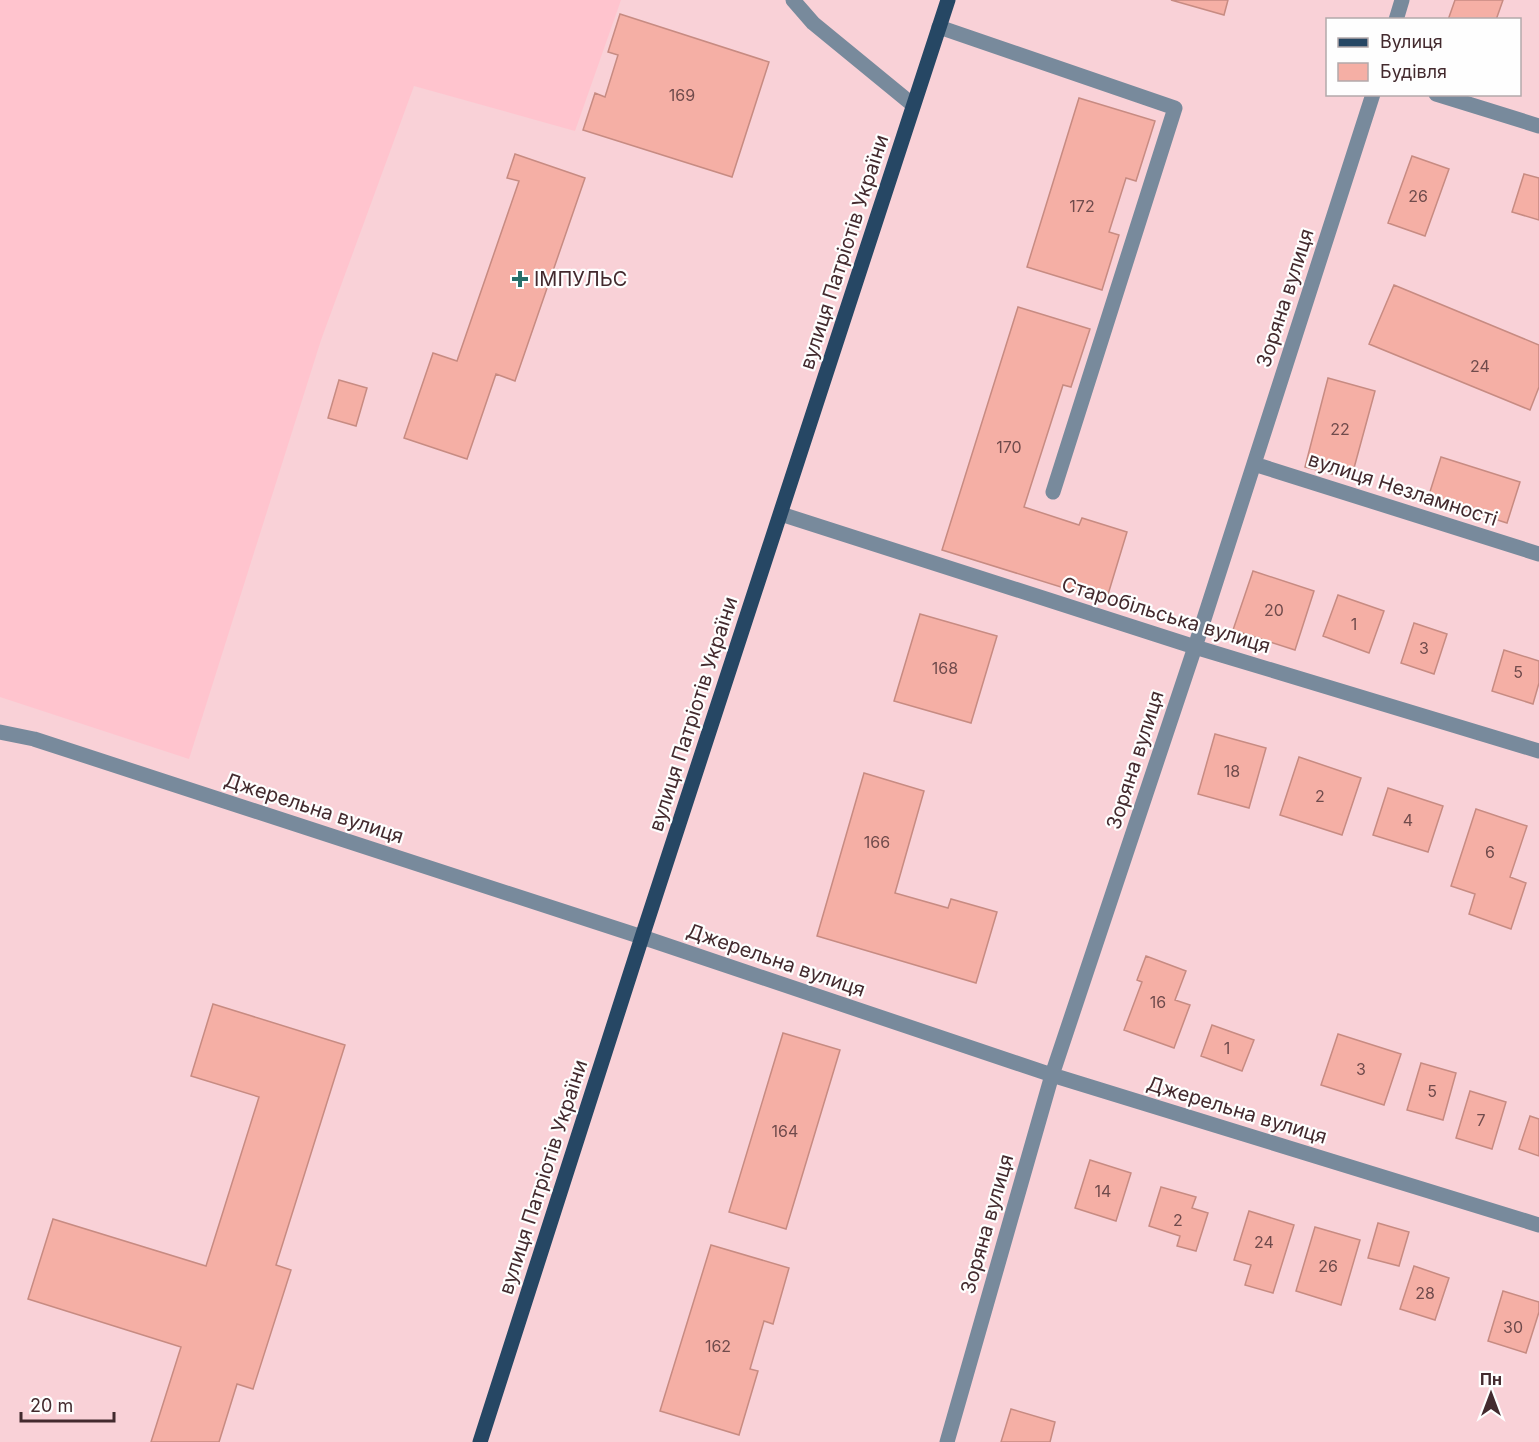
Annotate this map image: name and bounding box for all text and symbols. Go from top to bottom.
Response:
legend [1326,18,1521,96]
text: Вулиця [1380,31,1443,52]
text: Будівля [1380,61,1447,82]
house number: 169 [669,85,695,105]
street label: вулиця Патріотів України [795,132,893,372]
house number: 26 [1408,186,1428,206]
house number: 172 [1069,196,1095,216]
street label: Зоряна вулиця [1251,226,1319,370]
place label: ІМПУЛЬС [534,267,627,291]
marker: ІМПУЛЬС [511,270,529,288]
house number: 24 [1470,356,1490,376]
house number: 22 [1330,419,1350,439]
house number: 170 [996,437,1022,457]
street label: вулиця Незламності [1305,447,1501,531]
street label: Старобільська вулиця [1059,572,1273,658]
street label: вулиця Патріотів України [644,594,742,834]
house number: 20 [1264,600,1284,620]
house number: 1 [1351,614,1357,634]
house number: 3 [1419,638,1429,658]
house number: 168 [932,658,958,678]
house number: 5 [1513,662,1523,682]
street label: Зоряна вулиця [1101,688,1169,832]
house number: 18 [1224,761,1240,781]
street label: Джерельна вулиця [221,768,407,848]
house number: 2 [1315,786,1325,806]
house number: 4 [1403,810,1413,830]
house number: 166 [864,832,890,852]
house number: 6 [1485,842,1495,862]
street label: Джерельна вулиця [684,918,868,1002]
house number: 16 [1150,992,1166,1012]
house number: 1 [1224,1038,1230,1058]
street label: вулиця Патріотів України [494,1057,592,1297]
house number: 3 [1356,1059,1366,1079]
street label: Джерельна вулиця [1144,1071,1330,1149]
house number: 5 [1427,1081,1437,1101]
house number: 7 [1476,1110,1486,1130]
house number: 164 [772,1121,798,1141]
street label: Зоряна вулиця [956,1151,1018,1297]
house number: 14 [1095,1181,1111,1201]
house number: 2 [1173,1210,1183,1230]
house number: 24 [1254,1232,1274,1252]
house number: 26 [1318,1256,1338,1276]
house number: 28 [1415,1283,1435,1303]
house number: 30 [1503,1317,1523,1337]
house number: 162 [705,1336,731,1356]
north arrow [1461,1364,1521,1424]
text: Пн [1480,1369,1502,1389]
scale bar [21,1385,114,1423]
text: 20 m [30,1395,73,1416]

